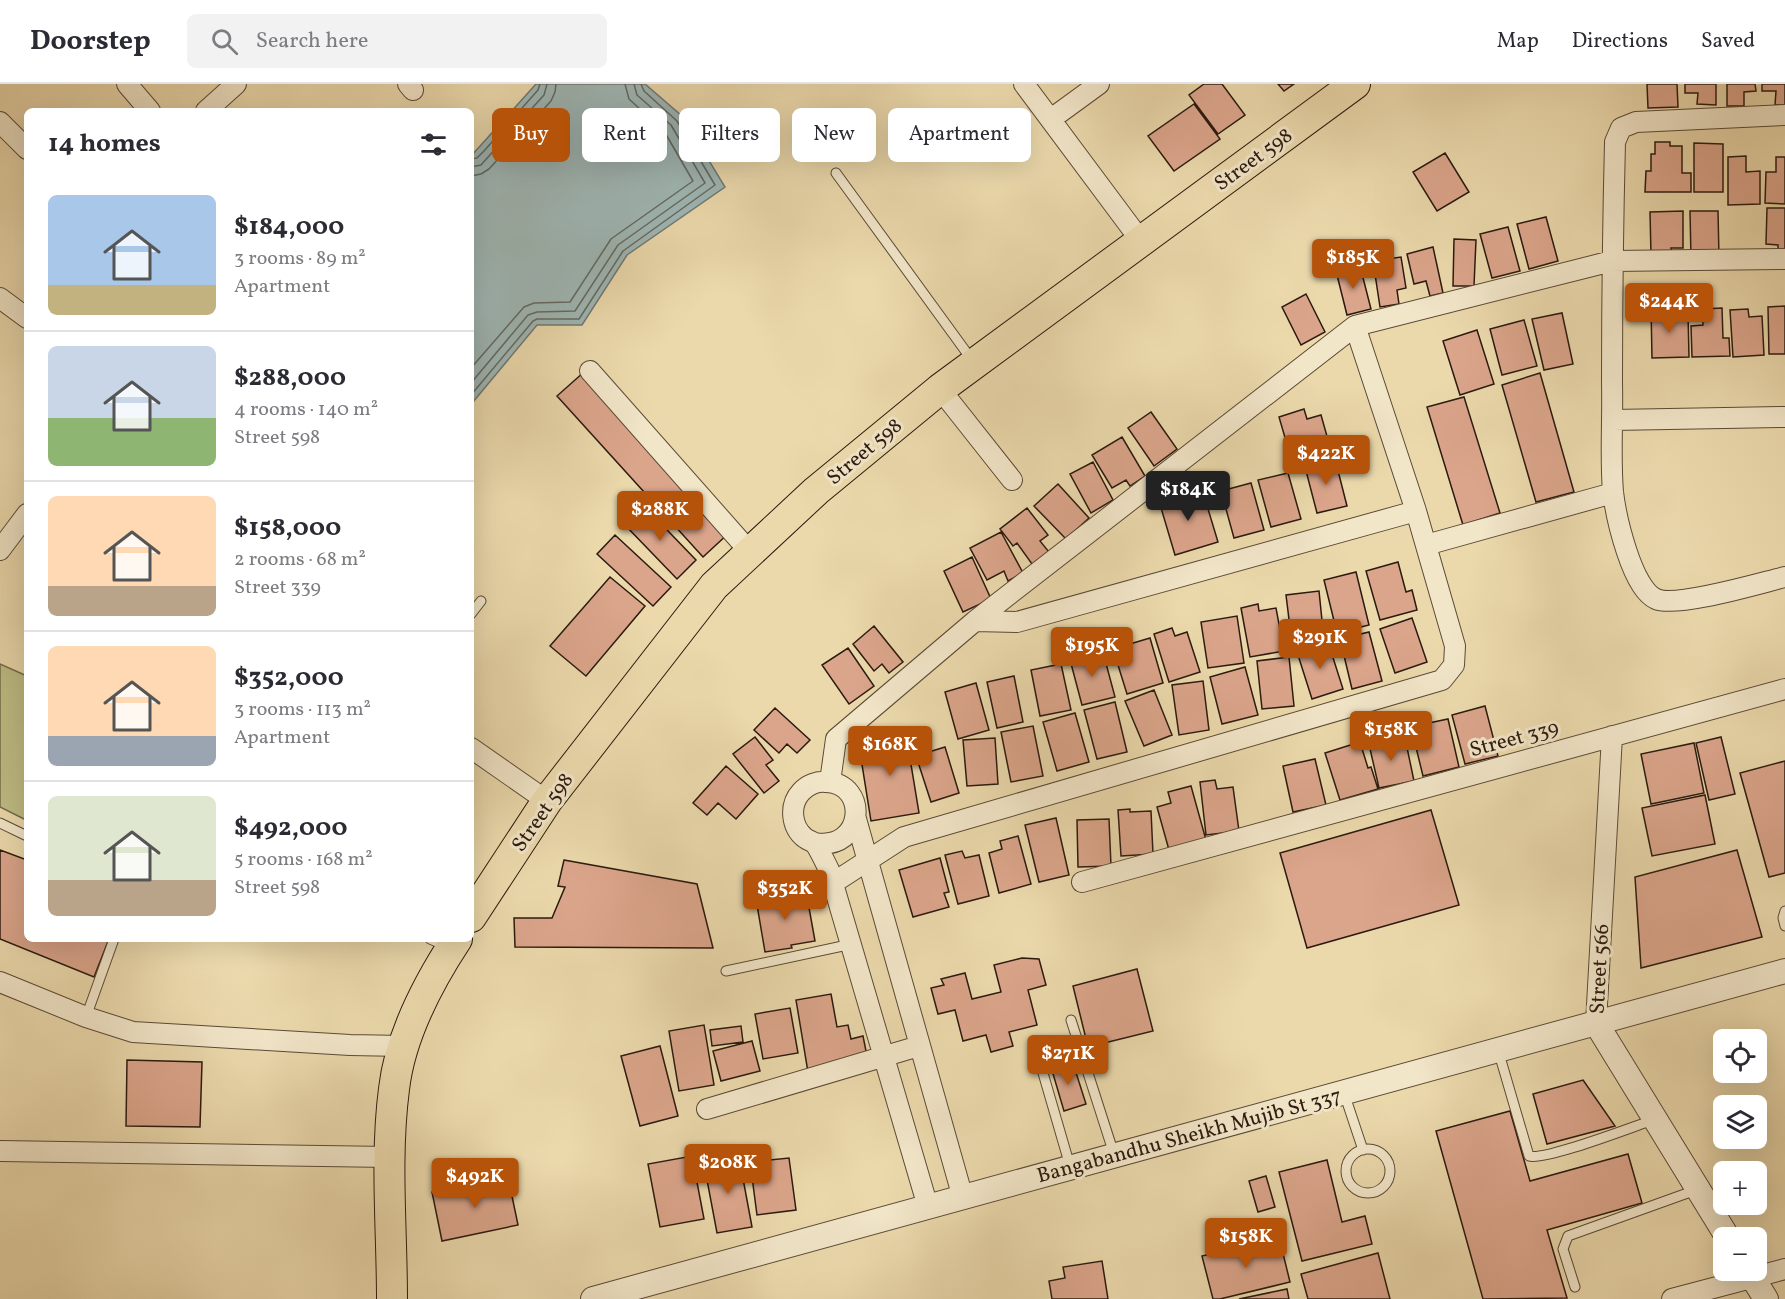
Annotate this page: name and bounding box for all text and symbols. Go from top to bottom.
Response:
search box [187,14,607,68]
text: Doorstep [30,22,151,61]
icon: search [208,25,241,58]
text: Search here [256,26,369,57]
text: Map [1497,27,1539,56]
text: Directions [1572,27,1668,56]
text: Saved [1701,27,1755,56]
chip: Buy [492,108,570,162]
chip: Rent [582,108,667,162]
chip: Filters [679,108,780,162]
chip: New [792,108,876,162]
chip: Apartment [888,108,1031,162]
street label: Street 598 [1209,122,1299,199]
text: 14 homes [48,126,161,162]
icon: filters [417,128,450,161]
text: $184,000 [234,209,344,245]
icon: home [96,219,168,291]
pin: $185K [1311,239,1395,290]
text: $185K [1326,244,1380,272]
text: 3 rooms · 89 m² [234,245,366,273]
text: Apartment [234,273,330,301]
pin: $244K [1627,283,1711,334]
text: $244K [1639,288,1699,316]
text: $288,000 [234,360,346,396]
icon: home [96,370,168,442]
text: 4 rooms · 140 m² [234,396,378,424]
street label: Street 598 [821,412,909,492]
text: Street 598 [234,424,320,452]
pin: $422K [1284,435,1368,486]
text: $422K [1297,440,1355,468]
pin: $184K [1146,471,1230,522]
text: $184K [1160,476,1216,504]
pin: $288K [618,491,702,542]
text: $288K [631,496,689,524]
text: $158,000 [234,510,341,546]
icon: home [96,520,168,592]
text: 2 rooms · 68 m² [234,546,366,574]
text: Street 339 [234,574,321,602]
pin: $291K [1278,619,1362,670]
text: $291K [1292,624,1348,652]
pin: $195K [1050,627,1134,678]
text: $195K [1065,632,1119,660]
text: $352,000 [234,660,344,696]
icon: home [96,670,168,742]
text: 3 rooms · 113 m² [234,696,371,724]
pin: $158K [1349,711,1433,762]
street label: Street 339 [1467,714,1562,765]
text: $158K [1364,716,1418,744]
text: Apartment [234,724,330,752]
pin: $168K [848,726,932,777]
text: $168K [862,731,918,759]
street label: Street 598 [505,767,581,858]
text: $492,000 [234,810,348,846]
icon: home [96,820,168,892]
text: 5 rooms · 168 m² [234,846,373,874]
pin: $352K [743,870,827,921]
text: Street 598 [234,874,320,902]
text: $352K [757,875,813,903]
street label: Street 566 [1584,923,1617,1015]
map controls [1713,1029,1767,1281]
button: locate [1713,1029,1767,1083]
pin: $271K [1026,1035,1110,1086]
text: $271K [1041,1040,1095,1068]
street label: Bangabandhu Sheikh Mujib St 337 [1034,1082,1345,1191]
button: layers [1713,1095,1767,1149]
pin: $208K [686,1144,770,1195]
text: $208K [698,1149,758,1177]
pin: $492K [433,1158,517,1209]
button: + [1713,1161,1767,1215]
text: $492K [446,1163,504,1191]
pin: $158K [1204,1218,1288,1269]
text: $158K [1219,1223,1273,1251]
button: − [1713,1227,1767,1281]

